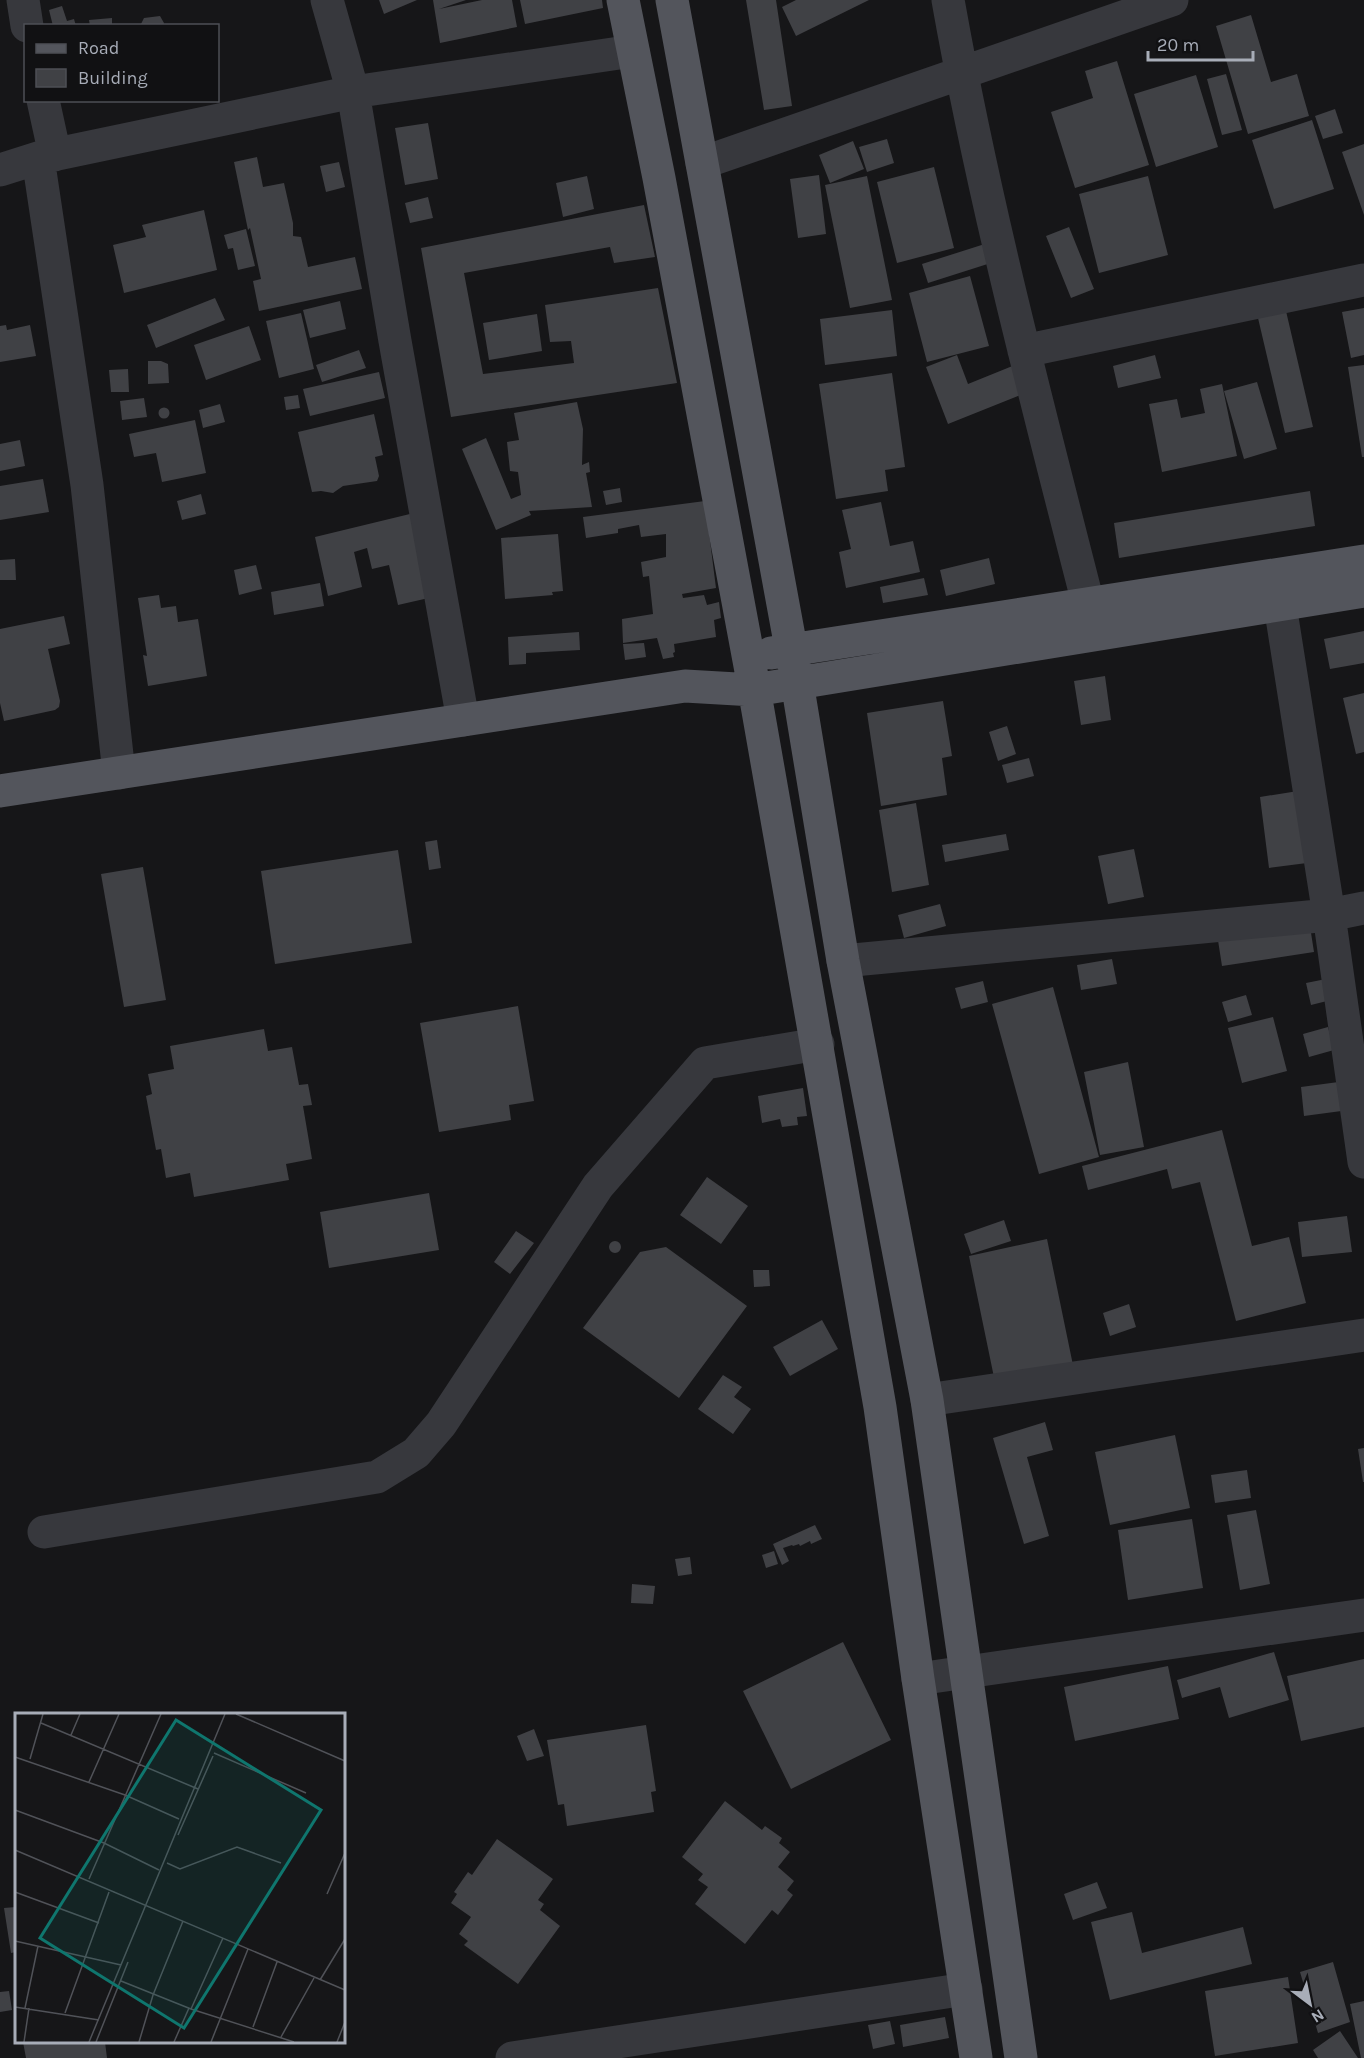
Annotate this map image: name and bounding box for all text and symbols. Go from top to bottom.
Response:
legend [24,24,219,102]
scale bar [1148,24,1253,62]
text: 20 m [1157,34,1199,56]
text: Road [78,37,119,59]
text: Building [78,67,148,89]
inset map [15,1713,345,2043]
north arrow [1280,1974,1340,2034]
text: N [1308,2005,1328,2027]

